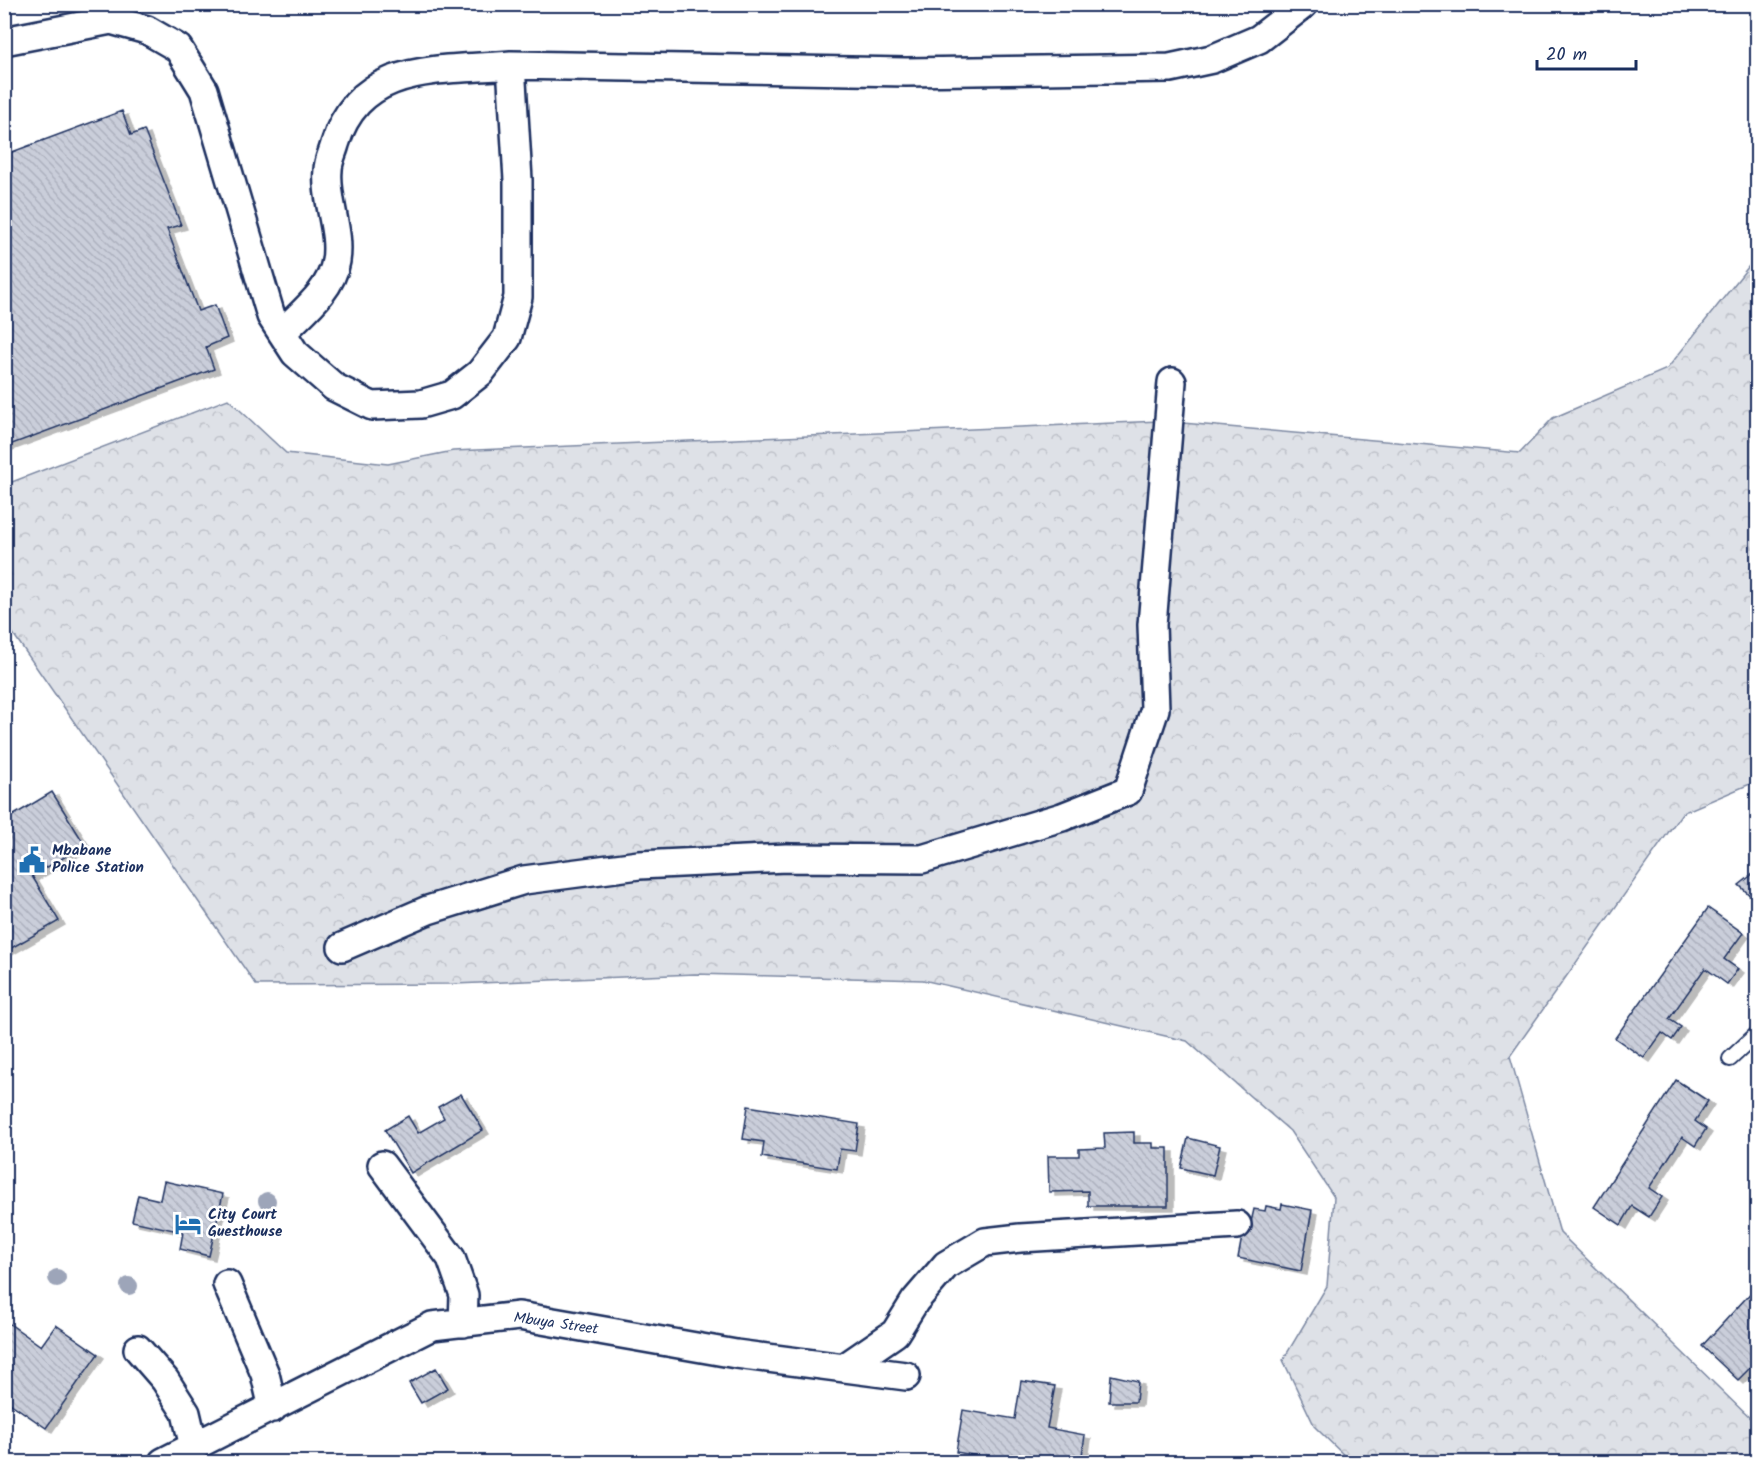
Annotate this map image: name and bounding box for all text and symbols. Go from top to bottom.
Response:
scale bar [1537,33,1636,71]
text: 20 m [1546,41,1587,70]
place label: Mbabane Police Station [52,839,144,880]
public building icon: Mbabane Police Station [17,845,47,875]
place label: City Court Guesthouse [208,1203,283,1244]
hotel icon: City Court Guesthouse [173,1209,203,1239]
street label: Mbuya Street [512,1306,600,1342]

